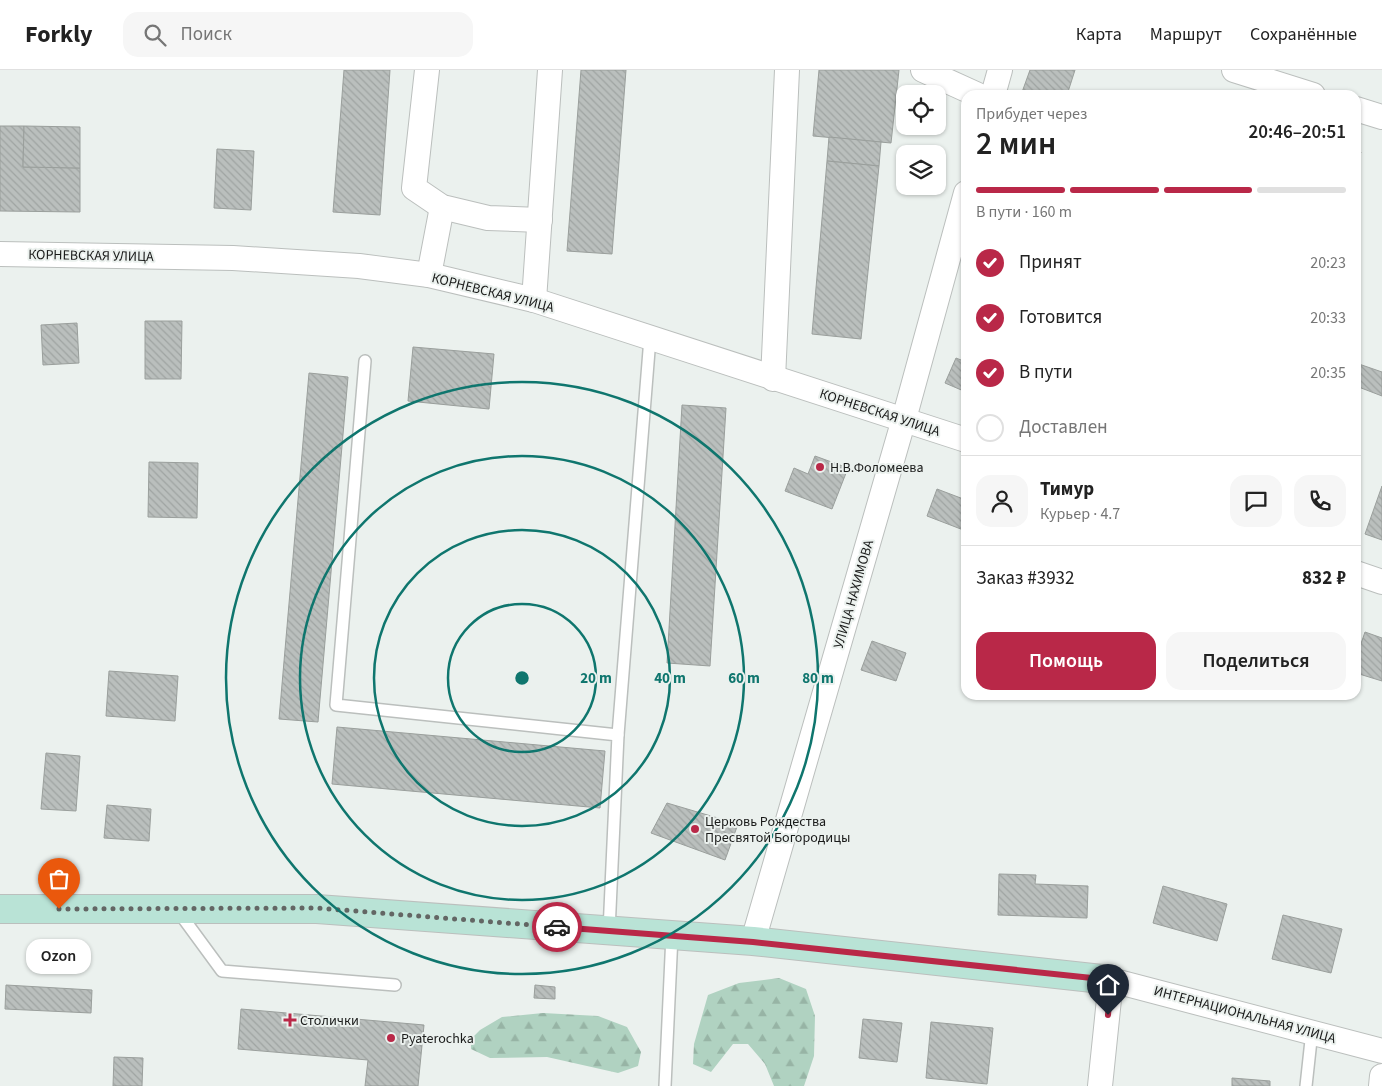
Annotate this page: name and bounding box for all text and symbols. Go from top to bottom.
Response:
search box [123,12,473,57]
text: Forkly [25,17,93,52]
icon: search [141,21,169,49]
text: Поиск [181,21,232,48]
text: Карта [1076,22,1122,47]
text: Маршрут [1150,22,1222,47]
text: Сохранённые [1250,22,1357,47]
map controls [896,85,946,195]
button: locate [896,85,946,135]
text: Прибудет через [976,103,1087,125]
text: 20:46–20:51 [1248,119,1346,146]
text: 2 мин [976,121,1056,167]
button: layers [896,145,946,195]
text: В пути · 160 m [976,201,1072,223]
street label: КОРНЕВСКАЯ УЛИЦА [28,245,154,267]
icon: check [976,249,1004,277]
text: Принят [1019,249,1082,276]
text: 20:23 [1310,252,1346,274]
street label: КОРНЕВСКАЯ УЛИЦА [429,268,556,318]
icon: check [976,304,1004,332]
text: Готовится [1019,304,1102,331]
text: 20:33 [1310,307,1346,329]
icon: check [976,359,1004,387]
text: В пути [1019,359,1073,386]
text: 20:35 [1310,362,1346,384]
street label: КОРНЕВСКАЯ УЛИЦА [817,384,943,442]
text: Доставлен [1019,414,1108,441]
place label: Н.В.Фоломеева [830,458,923,478]
marker: Н.В.Фоломеева [814,461,826,473]
button: person [976,475,1028,527]
button: chat [1230,475,1282,527]
button: phone [1294,475,1346,527]
text: Тимур [1040,476,1094,503]
text: Курьер · 4.7 [1040,503,1120,525]
street label: УЛИЦА НАХИМОВА [829,537,879,651]
text: Заказ #3932 [976,565,1075,592]
text: 832 ₽ [1302,565,1346,592]
button: Помощь [976,632,1156,690]
button: Поделиться [1166,632,1346,690]
text: 20 m [580,668,612,689]
text: 40 m [654,668,686,689]
text: 60 m [728,668,760,689]
text: 80 m [802,668,834,689]
centre of rings [513,669,531,687]
place label: Церковь Рождества Пресвятой Богородицы [705,812,850,848]
marker: Церковь Рождества Пресвятой Богородицы [689,823,701,835]
pin [38,858,80,909]
icon: bag [45,865,73,893]
courier [532,902,582,952]
icon: car [543,913,571,941]
callout: Ozon [27,939,92,974]
text: Ozon [41,945,76,967]
pin [1087,964,1129,1015]
icon: home [1094,971,1122,999]
street label: ИНТЕРНАЦИОНАЛЬНАЯ УЛИЦА [1151,981,1338,1049]
place label: Столички [300,1011,359,1031]
marker: Столички [284,1014,296,1026]
place label: Pyaterochka [401,1029,474,1049]
marker: Pyaterochka [385,1032,397,1044]

